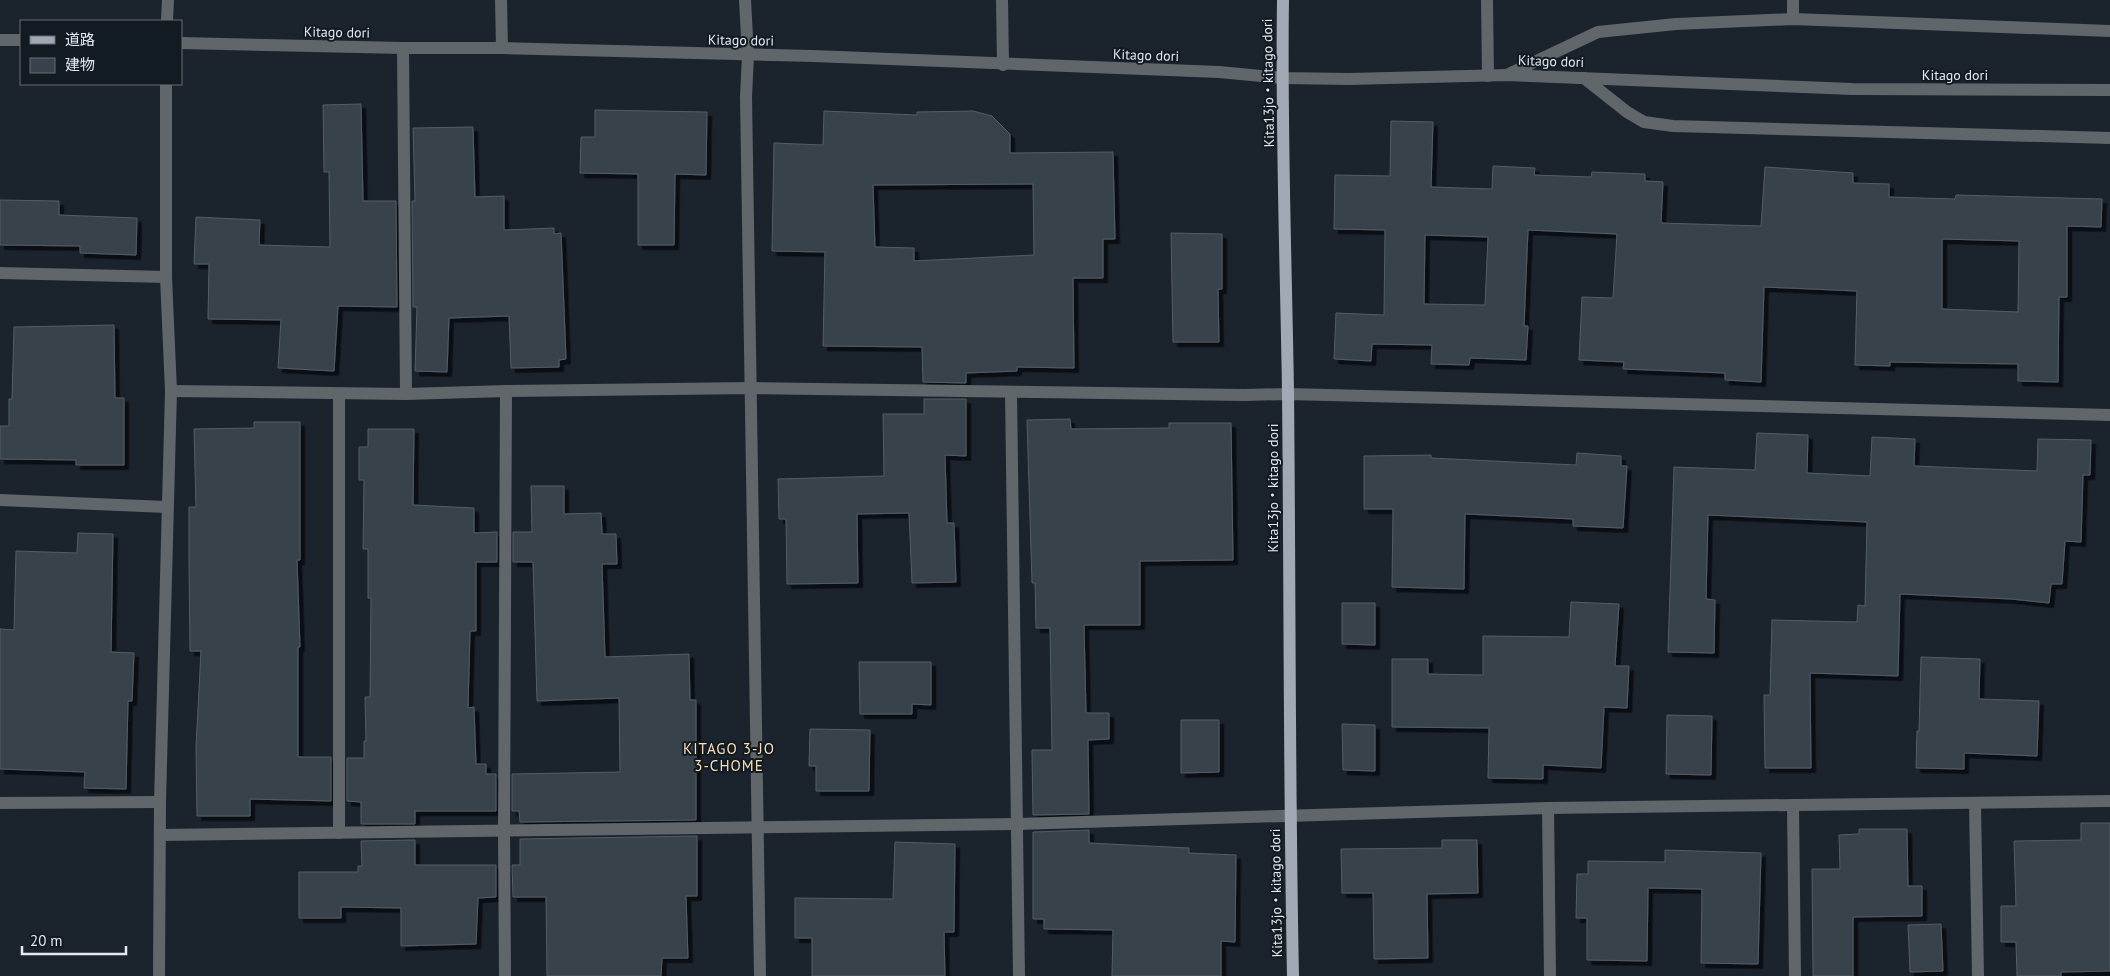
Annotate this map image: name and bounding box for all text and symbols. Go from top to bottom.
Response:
street label: Kita13jo・kitago dori [1258,18,1278,148]
legend [20,20,182,85]
street label: Kitago dori [304,22,370,42]
text: 道路 [65,30,95,49]
street label: Kitago dori [708,30,774,50]
street label: Kitago dori [1113,45,1179,65]
street label: Kitago dori [1518,51,1584,71]
text: 建物 [65,55,95,74]
street label: Kitago dori [1922,66,1988,84]
street label: Kita13jo・kitago dori [1264,424,1282,552]
district label: KITAGO 3-JO 3-CHOME [683,739,775,775]
street label: Kita13jo・kitago dori [1266,828,1286,958]
scale bar [22,924,126,956]
text: 20 m [30,931,63,950]

